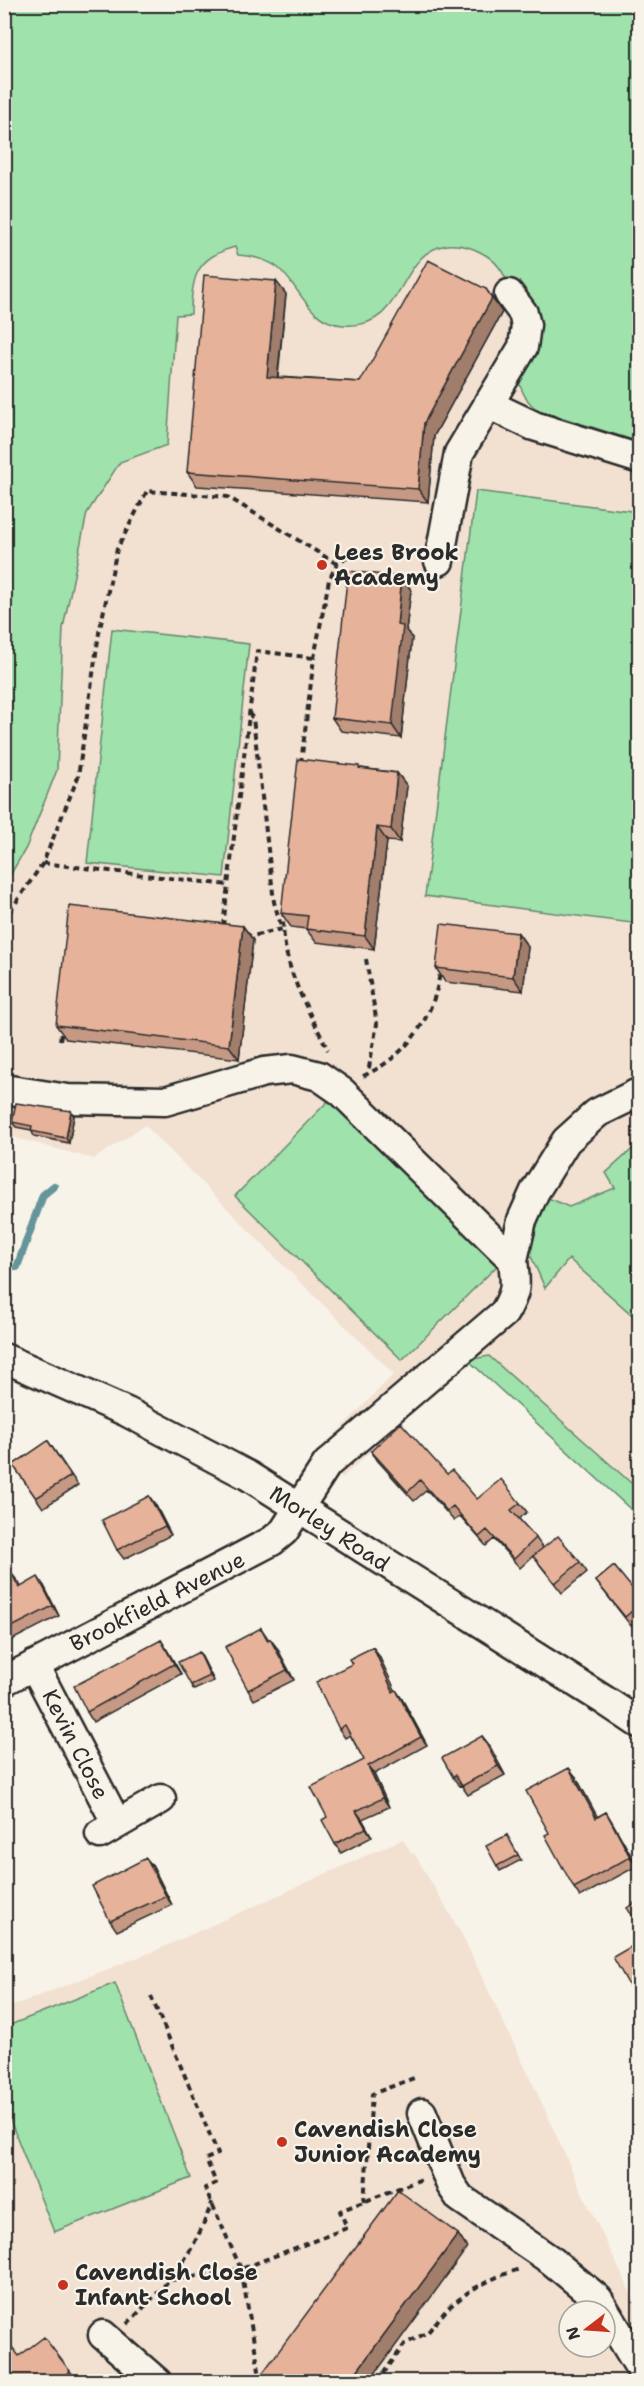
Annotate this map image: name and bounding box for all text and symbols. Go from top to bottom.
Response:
place label: Lees Brook Academy [334,538,459,592]
marker: Lees Brook Academy [315,558,329,572]
street label: Morley Road [264,1479,396,1578]
street label: Brookfield Avenue [65,1545,250,1658]
street label: Kevin Close [35,1684,116,1804]
place label: Cavendish Close Junior Academy [294,2115,481,2169]
marker: Cavendish Close Junior Academy [275,2135,289,2149]
place label: Cavendish Close Infant School [75,2258,258,2312]
marker: Cavendish Close Infant School [56,2278,70,2292]
north arrow [557,2299,617,2359]
text: N [561,2324,585,2342]

